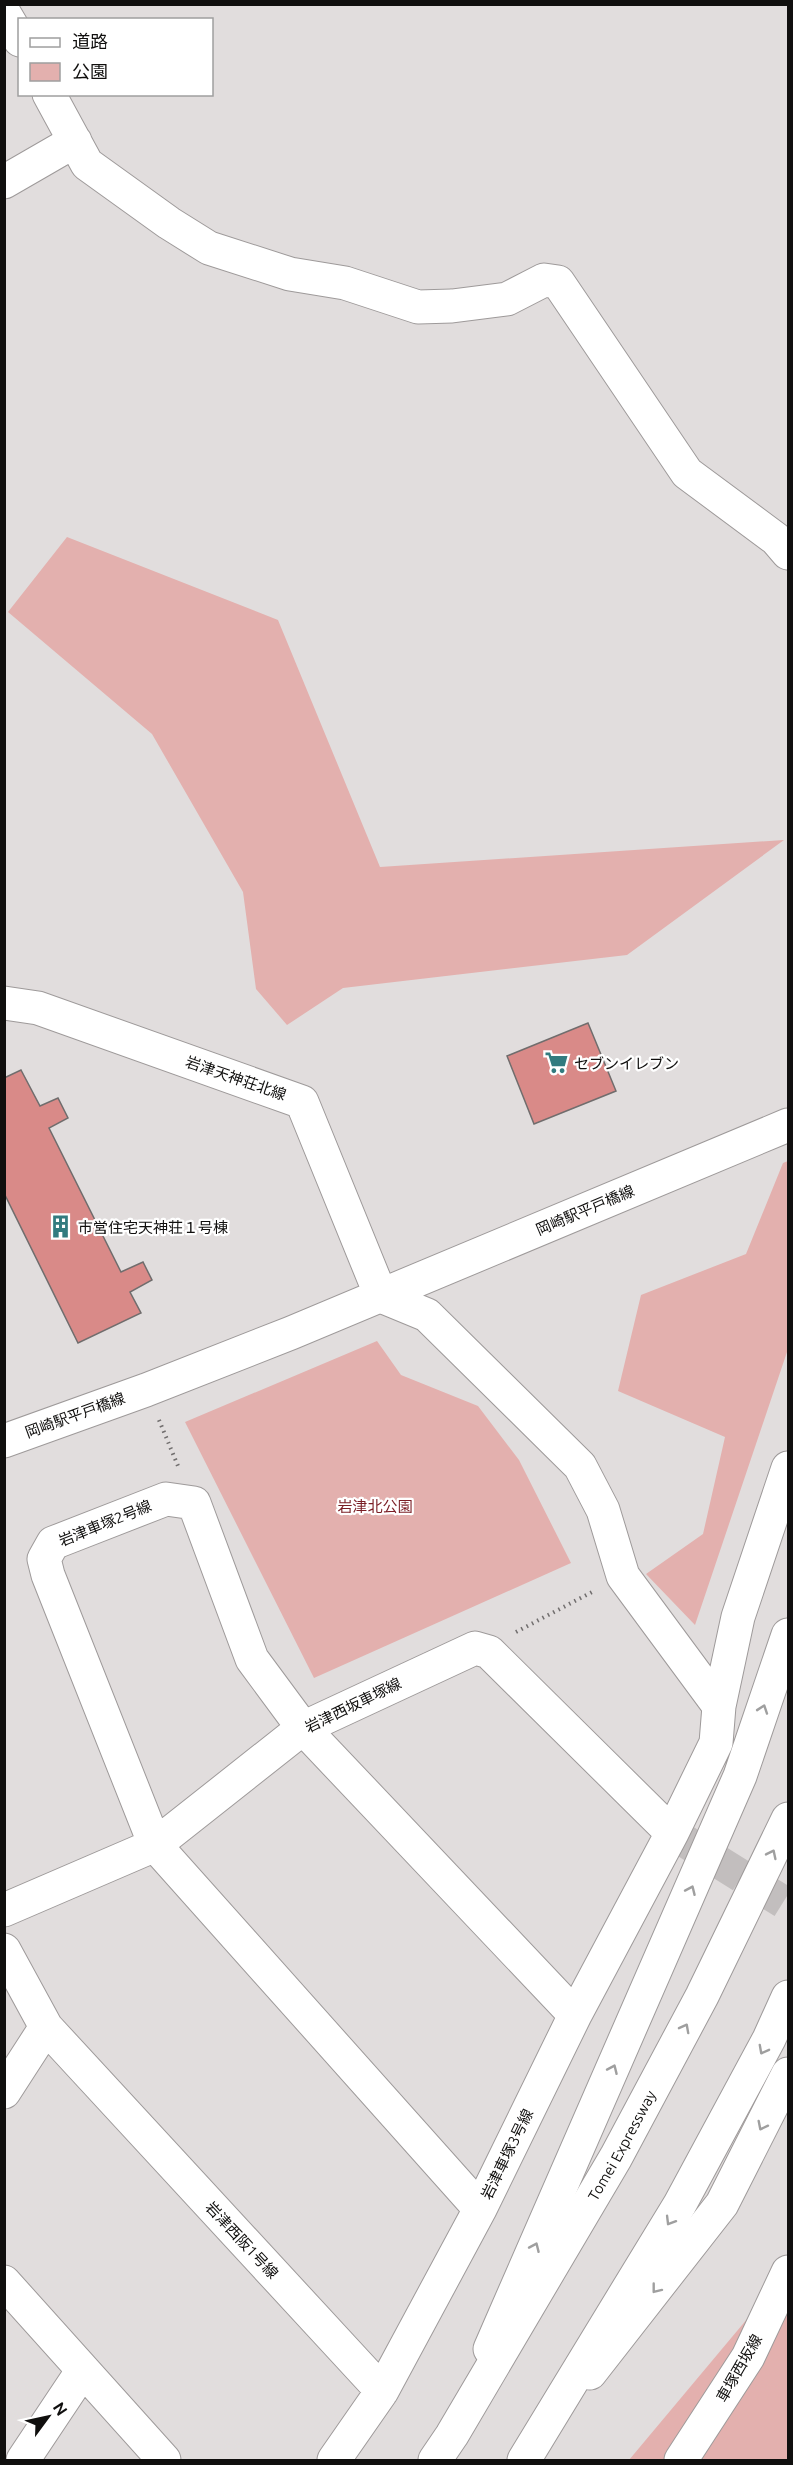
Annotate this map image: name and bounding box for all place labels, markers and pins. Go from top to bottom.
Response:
supermarket icon: セブンイレブン [543,1050,569,1076]
place label: セブンイレブン [574,1055,679,1072]
building icon: 市営住宅天神荘１号棟 [47,1214,73,1240]
place label: 市営住宅天神荘１号棟 [78,1219,228,1236]

